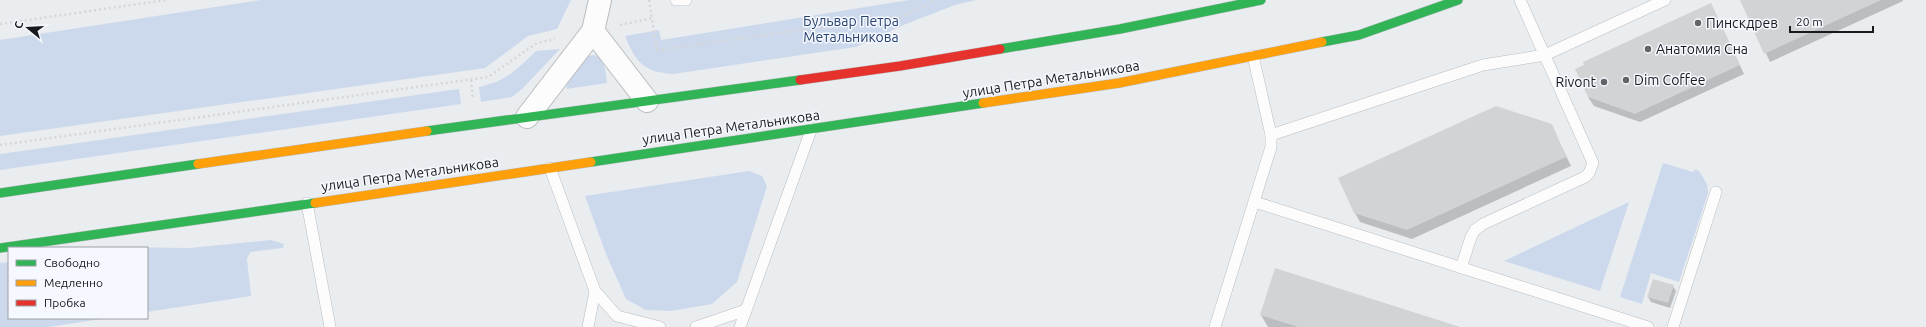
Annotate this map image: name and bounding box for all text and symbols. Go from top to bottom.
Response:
north arrow [8,8,48,48]
scale bar [1790,8,1873,34]
park label: Бульвар Петра Метальникова [803,13,899,45]
place label: Пинскдрев [1706,15,1778,31]
text: 20 m [1796,15,1823,28]
marker: Пинскдрев [1693,18,1703,28]
text: С [12,20,25,30]
place label: Анатомия Сна [1656,41,1748,57]
marker: Анатомия Сна [1643,44,1653,54]
street label: улица Петра Метальникова [961,57,1141,101]
place label: Dim Coffee [1634,72,1705,88]
place label: Rivont [1555,74,1596,90]
marker: Dim Coffee [1621,75,1631,85]
marker: Rivont [1599,77,1609,87]
street label: улица Петра Метальникова [641,107,821,147]
street label: улица Петра Метальникова [320,154,500,194]
legend [8,247,148,319]
text: Свободно [44,256,100,269]
text: Медленно [44,276,103,289]
text: Пробка [44,296,86,309]

